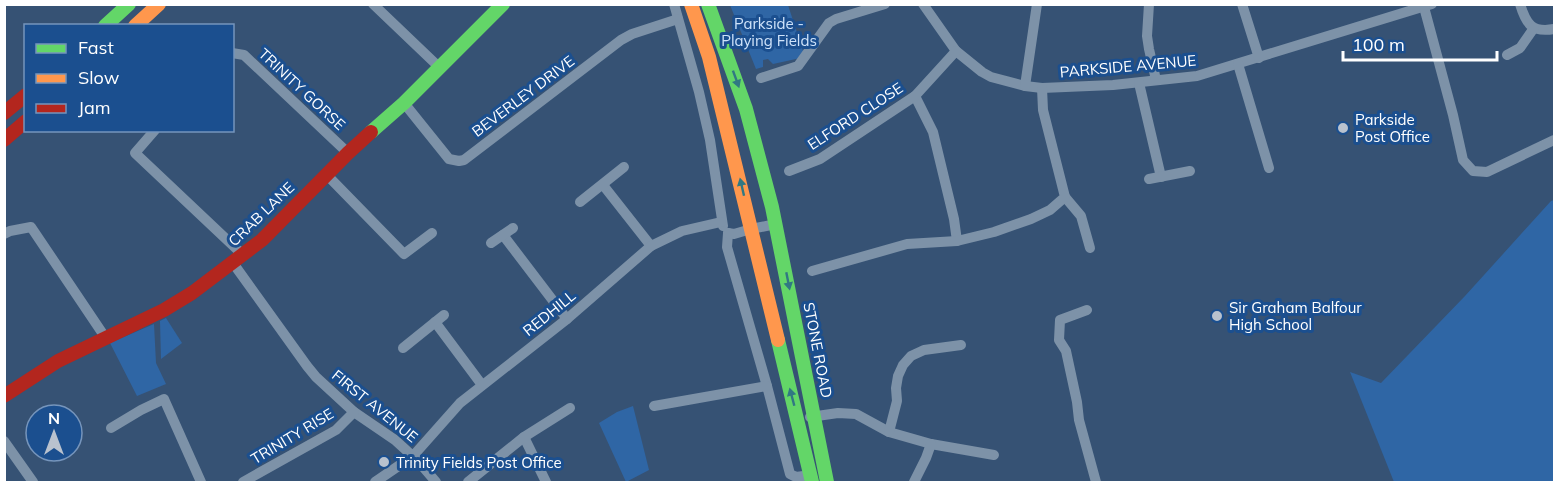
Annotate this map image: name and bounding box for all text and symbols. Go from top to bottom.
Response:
park label: Parkside - Playing Fields [721,14,817,50]
legend [24,24,234,132]
scale bar [1343,24,1498,62]
text: 100 m [1352,33,1405,56]
text: Fast [78,36,114,59]
street label: TRINITY GORSE [255,44,349,134]
street label: BEVERLEY DRIVE [468,51,578,141]
street label: PARKSIDE AVENUE [1059,51,1197,81]
text: Slow [78,66,120,89]
one-way arrow [731,70,741,88]
street label: ELFORD CLOSE [804,78,906,154]
text: Jam [78,96,111,119]
place label: Parkside Post Office [1355,110,1430,146]
marker: Parkside Post Office [1336,121,1350,135]
street label: CRAB LANE [224,178,298,250]
one-way arrow [736,178,746,197]
one-way arrow [784,272,793,291]
street label: REDHILL [519,286,579,340]
place label: Sir Graham Balfour High School [1229,298,1362,334]
street label: STONE ROAD [799,301,837,399]
marker: Sir Graham Balfour High School [1210,309,1224,323]
street label: FIRST AVENUE [328,365,422,447]
one-way arrow [787,388,796,406]
north arrow [24,403,84,463]
street label: TRINITY RISE [247,404,337,468]
text: N [48,408,60,428]
place label: Trinity Fields Post Office [396,453,562,472]
marker: Trinity Fields Post Office [377,455,391,469]

